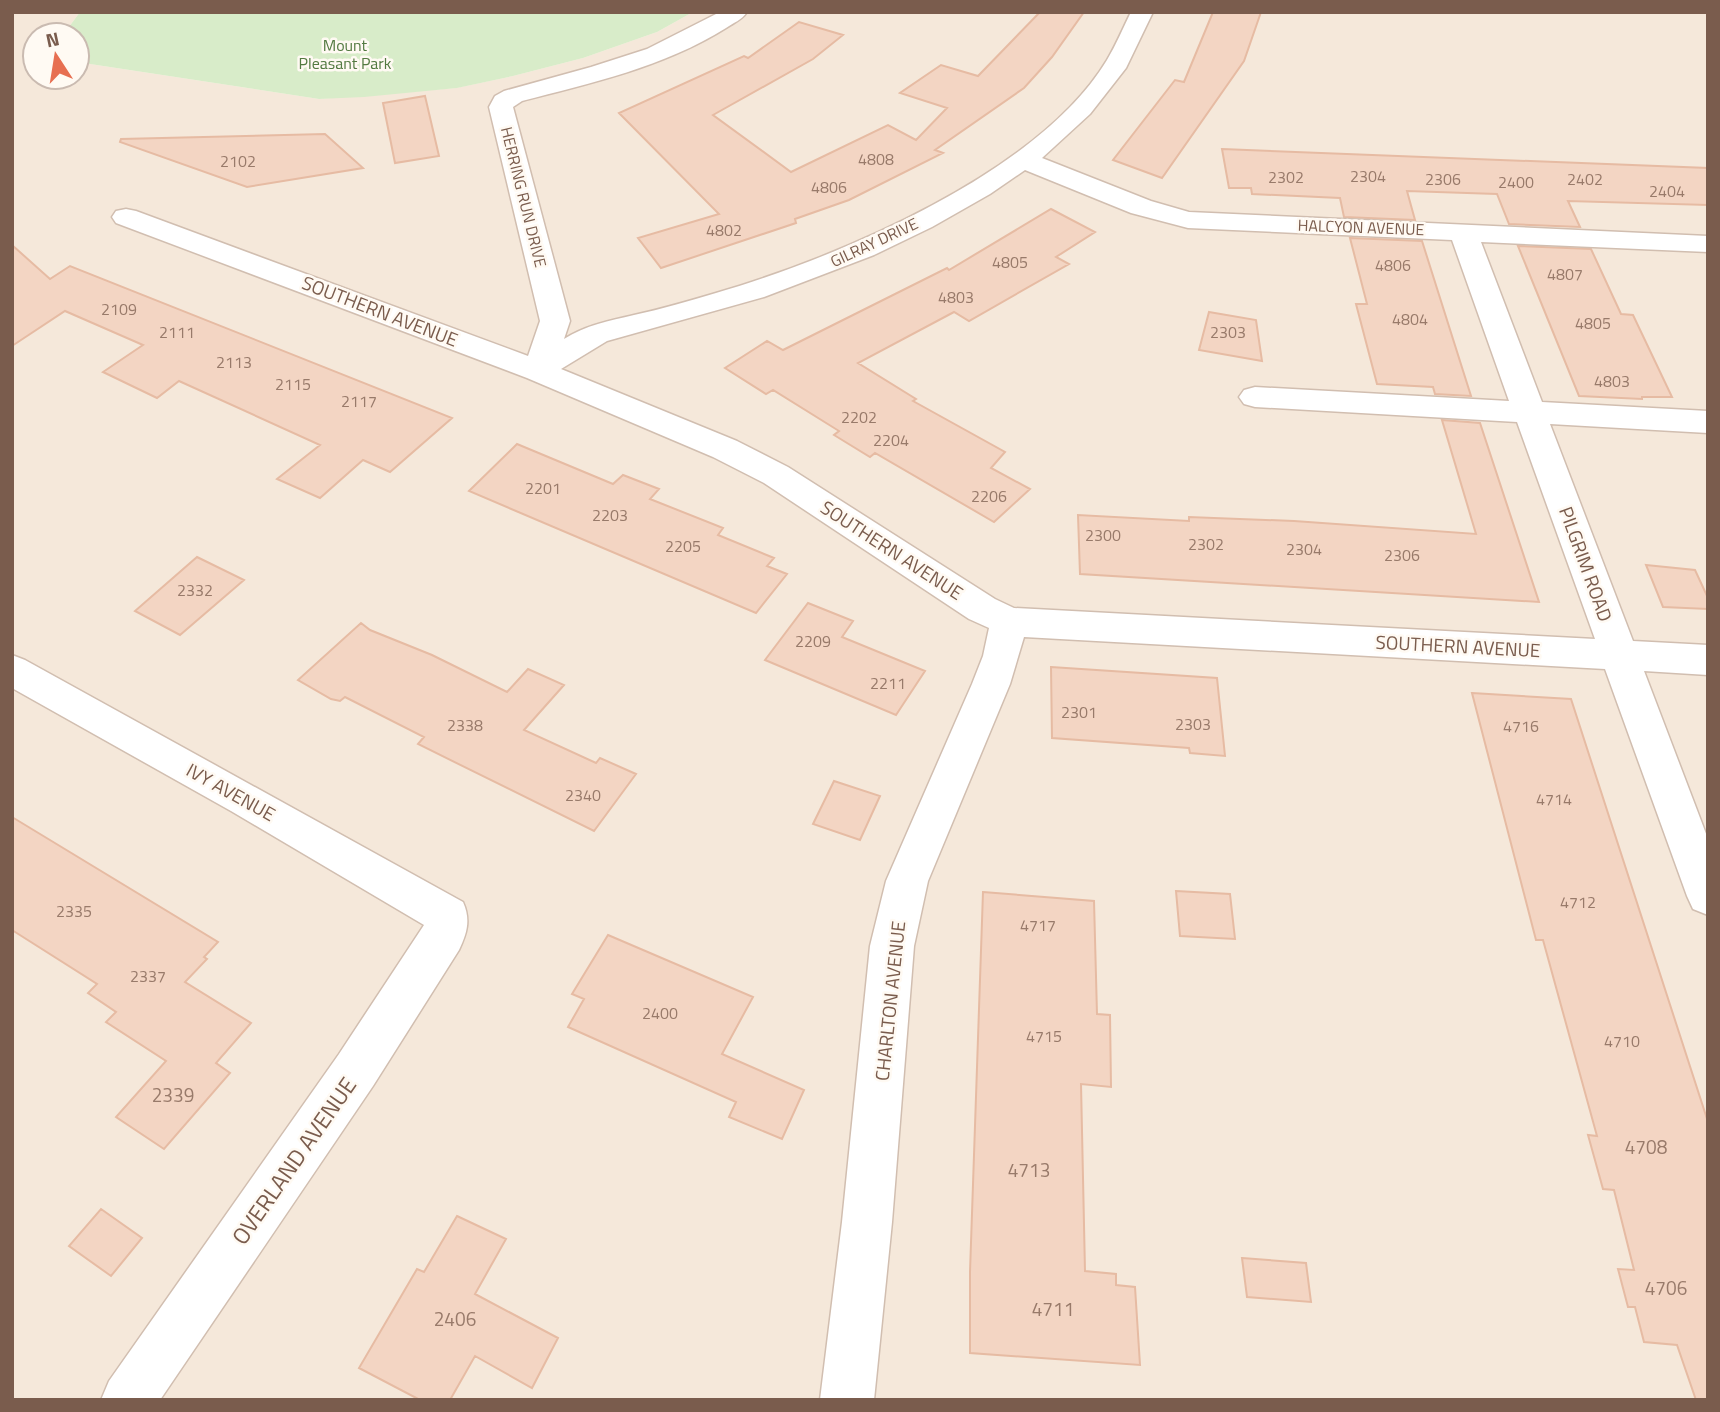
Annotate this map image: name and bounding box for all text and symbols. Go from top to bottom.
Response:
north arrow [21,21,91,91]
text: N [43,23,62,54]
park label: Mount Pleasant Park [298,33,392,75]
street label: HERRING RUN DRIVE [495,124,553,270]
house number: 4808 [858,147,894,171]
house number: 2102 [220,149,256,173]
house number: 2304 [1350,164,1386,188]
house number: 2302 [1268,165,1304,189]
house number: 2306 [1425,167,1461,191]
house number: 2402 [1567,167,1603,191]
house number: 2400 [1498,170,1534,194]
house number: 4806 [811,175,847,199]
house number: 2404 [1649,179,1685,203]
street label: GILRAY DRIVE [826,211,922,273]
street label: HALCYON AVENUE [1297,213,1425,241]
house number: 4802 [706,218,742,242]
house number: 4805 [992,250,1028,274]
house number: 4806 [1375,253,1411,277]
house number: 4807 [1547,262,1583,286]
street label: SOUTHERN AVENUE [298,267,462,354]
house number: 4803 [938,285,974,309]
house number: 2109 [101,297,137,321]
house number: 4804 [1392,307,1428,331]
house number: 4805 [1575,311,1611,335]
house number: 2111 [159,320,195,344]
house number: 2303 [1210,320,1246,344]
house number: 2113 [216,350,252,374]
house number: 4803 [1594,369,1630,393]
house number: 2115 [275,372,311,396]
house number: 2117 [341,389,377,413]
house number: 2202 [841,405,877,429]
house number: 2204 [873,428,909,452]
house number: 2201 [525,476,561,500]
house number: 2206 [971,484,1007,508]
street label: SOUTHERN AVENUE [815,492,969,607]
street label: PILGRIM ROAD [1552,502,1621,625]
house number: 2203 [592,503,628,527]
house number: 2300 [1085,523,1121,547]
house number: 2302 [1188,532,1224,556]
house number: 2205 [665,534,701,558]
house number: 2304 [1286,537,1322,561]
house number: 2306 [1384,543,1420,567]
house number: 2332 [177,578,213,602]
street label: SOUTHERN AVENUE [1375,627,1541,664]
house number: 2209 [795,629,831,653]
house number: 2211 [870,671,906,695]
house number: 2301 [1061,700,1097,724]
house number: 2303 [1175,712,1211,736]
house number: 2338 [447,713,483,737]
house number: 4716 [1503,714,1539,738]
street label: IVY AVENUE [181,755,281,828]
house number: 2340 [565,783,601,807]
house number: 4714 [1536,787,1572,811]
house number: 4712 [1560,890,1596,914]
house number: 2335 [56,899,92,923]
house number: 4717 [1020,913,1056,937]
street label: CHARLTON AVENUE [867,920,912,1082]
house number: 2337 [130,964,166,988]
house number: 2400 [642,1001,678,1025]
house number: 4715 [1026,1024,1062,1048]
house number: 4710 [1604,1029,1640,1053]
street label: OVERLAND AVENUE [223,1070,365,1252]
house number: 2339 [152,1080,194,1109]
house number: 4708 [1625,1132,1668,1161]
house number: 4713 [1008,1155,1050,1184]
house number: 4706 [1645,1273,1687,1302]
house number: 4711 [1032,1294,1074,1323]
house number: 2406 [434,1304,476,1333]

